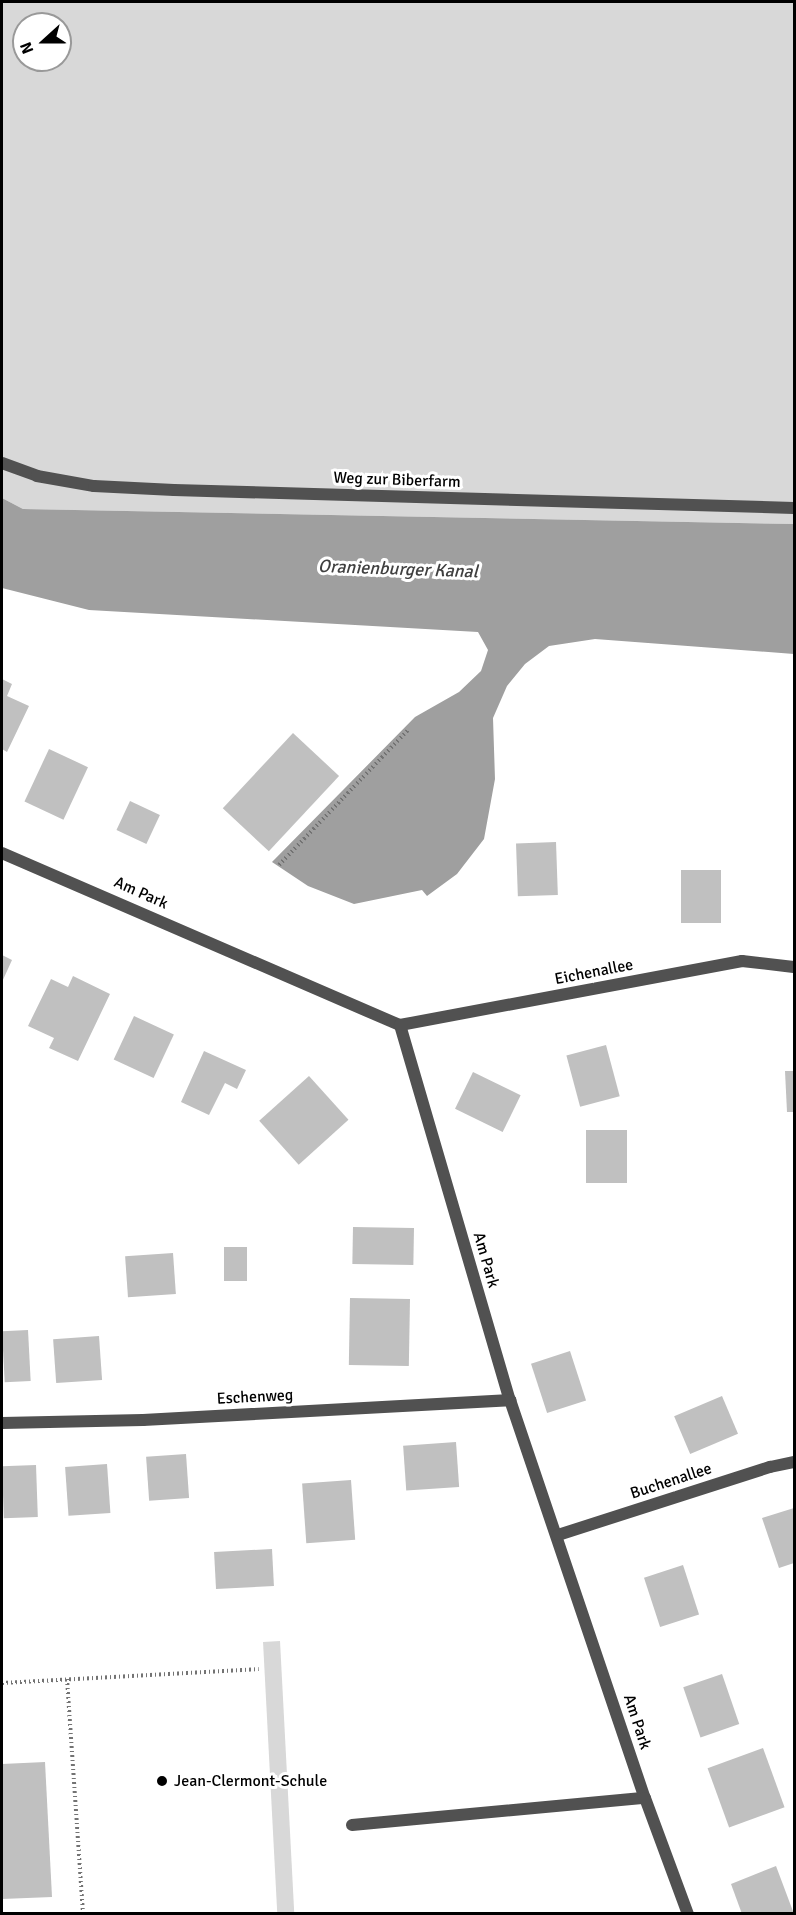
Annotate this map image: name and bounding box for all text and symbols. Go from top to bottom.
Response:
north arrow [12,12,72,72]
text: N [16,39,38,57]
street label: Weg zur Biberfarm [333,468,461,492]
water label: Oranienburger Kanal [318,555,478,583]
street label: Am Park [111,873,171,913]
street label: Eichenallee [553,955,635,989]
street label: Am Park [469,1230,503,1290]
street label: Eschenweg [216,1385,294,1409]
street label: Buchenallee [628,1459,714,1503]
street label: Am Park [619,1692,655,1752]
place label: Jean-Clermont-Schule [174,1771,327,1791]
marker: Jean-Clermont-Schule [155,1774,169,1788]

